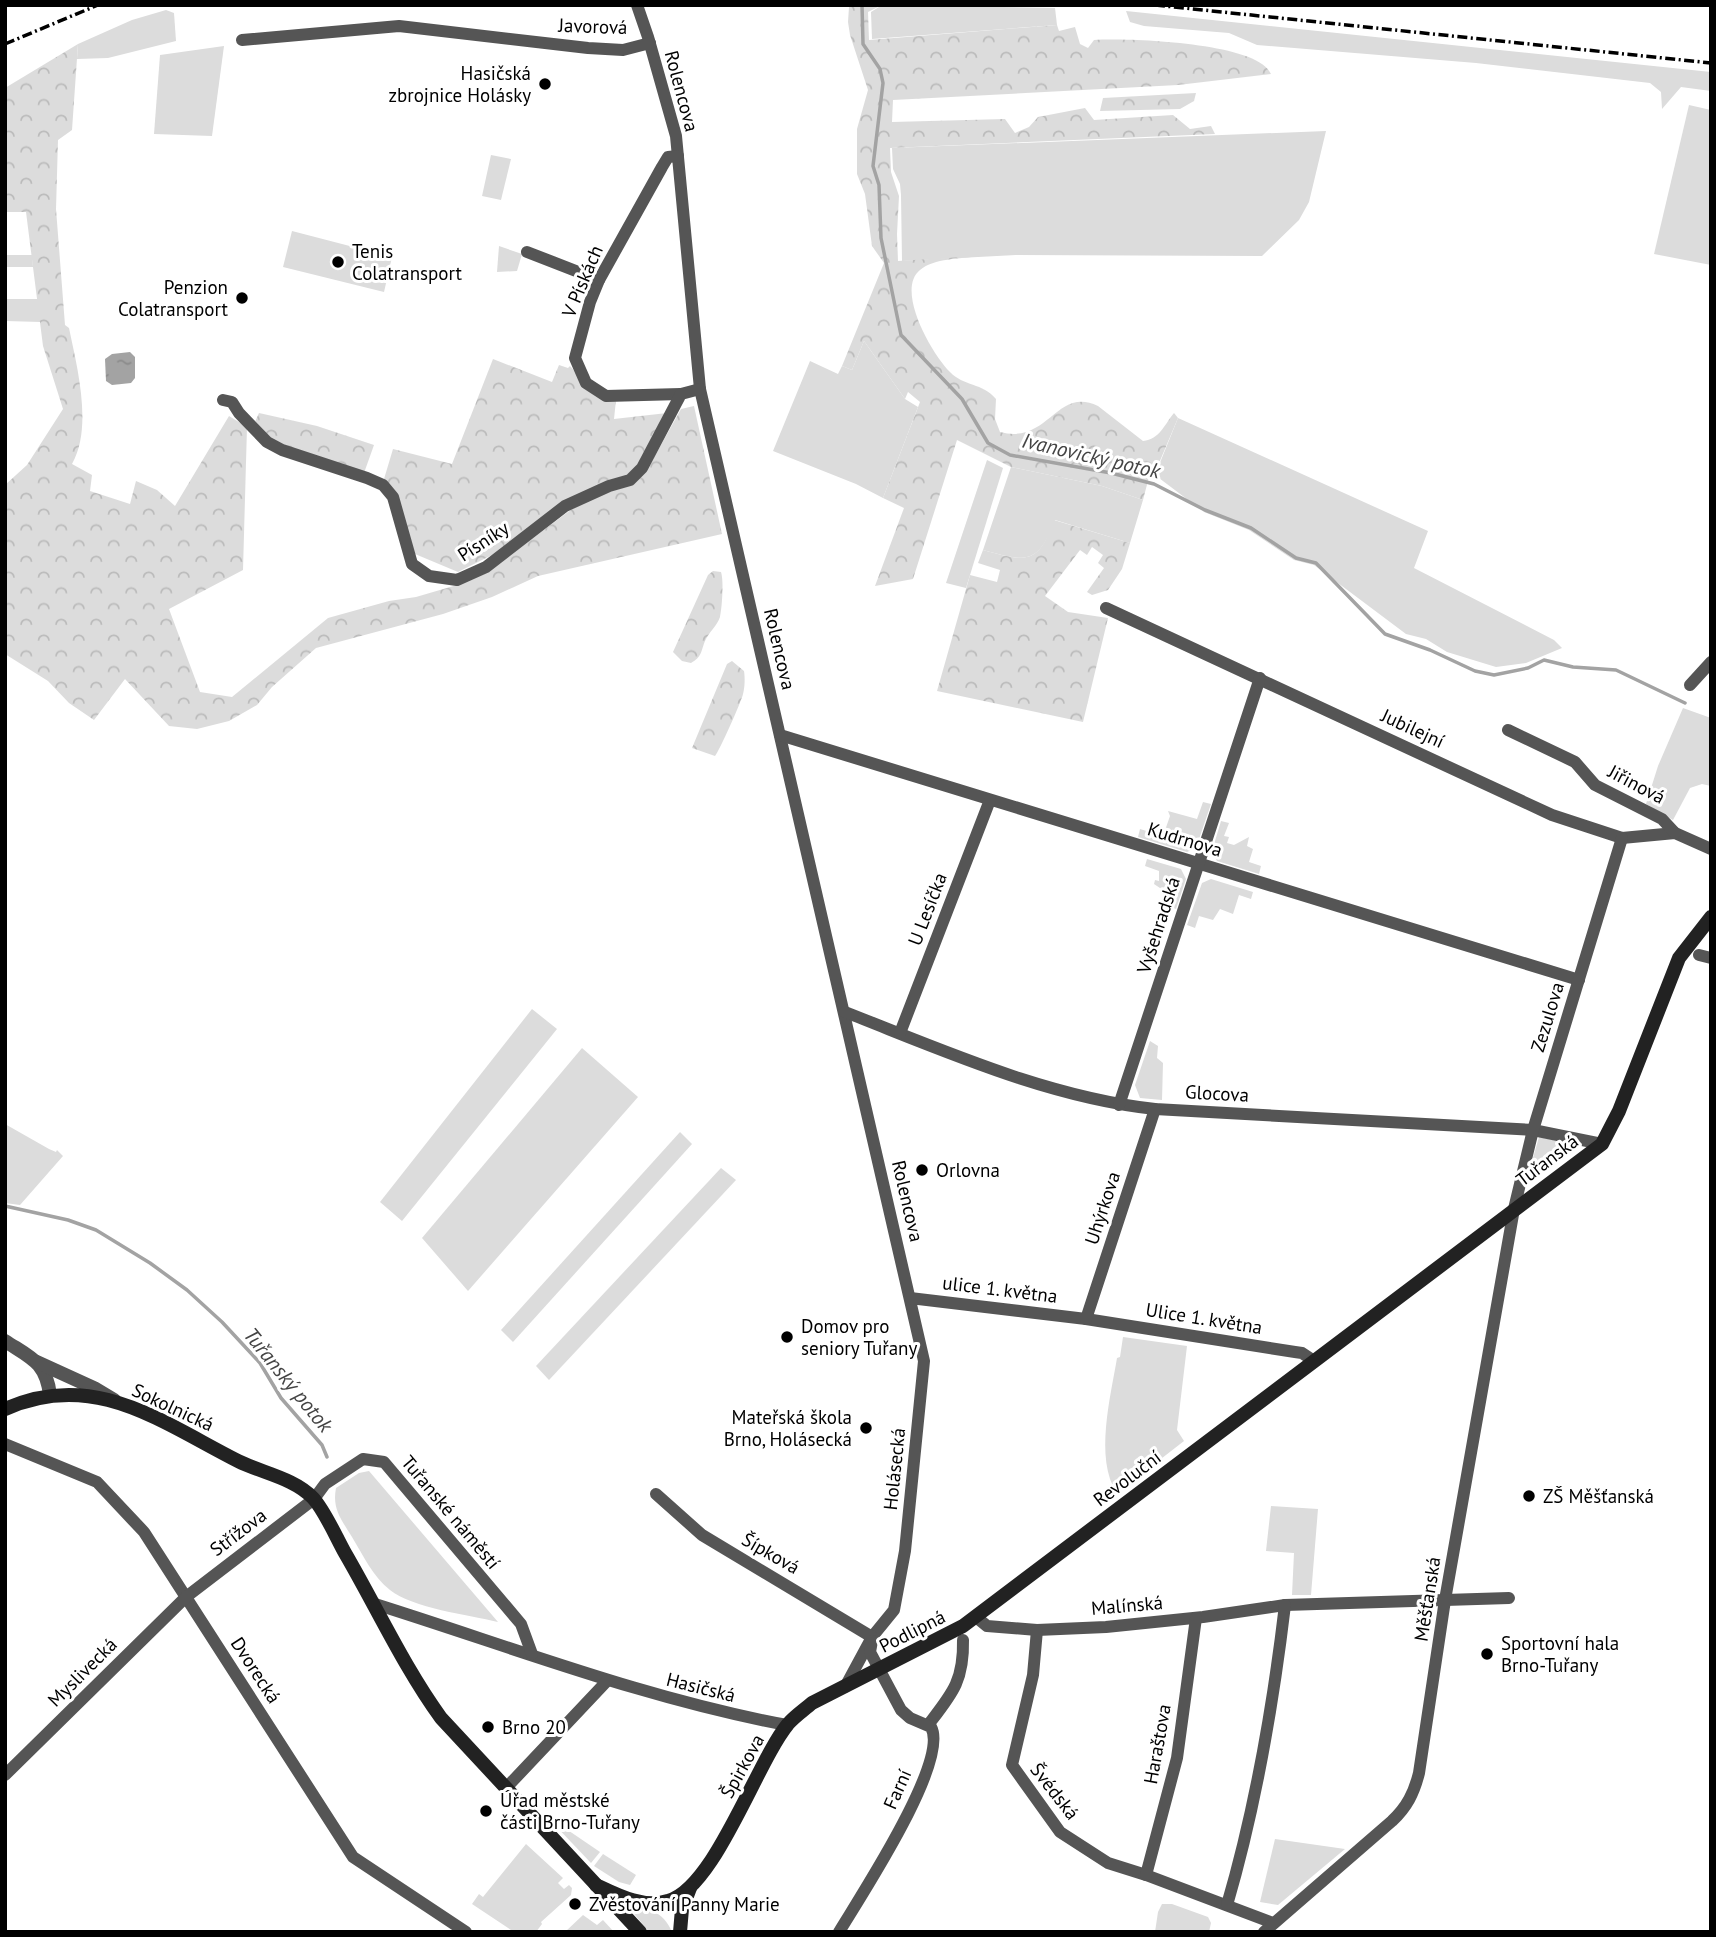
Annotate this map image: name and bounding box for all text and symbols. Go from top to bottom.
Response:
street label: Javorová [557,13,628,39]
street label: Rolencova [660,48,704,134]
place label: Hasičská zbrojnice Holásky [388,61,531,107]
marker: Hasičská zbrojnice Holásky [537,76,553,92]
place label: Tenis Colatransport [352,239,463,285]
street label: V Pískách [556,241,608,322]
marker: Tenis Colatransport [330,254,346,270]
place label: Penzion Colatransport [118,275,229,321]
marker: Penzion Colatransport [234,290,250,306]
water label: Ivanovický potok [1019,427,1164,485]
street label: Písníky [453,516,513,566]
street label: Rolencova [759,606,801,692]
street label: Jubilejní [1377,703,1448,753]
street label: Jiřinová [1604,759,1670,809]
street label: Kudrnova [1145,816,1225,862]
street label: U Lesíčka [902,869,952,949]
street label: Vyšehradská [1131,874,1185,977]
street label: Zezulova [1525,979,1569,1055]
street label: Glocova [1184,1079,1250,1107]
street label: Tuřanská [1511,1129,1583,1191]
street label: Rolencova [887,1158,929,1244]
place label: Orlovna [936,1158,1000,1182]
marker: Orlovna [914,1162,930,1178]
street label: Uhýrkova [1079,1168,1125,1248]
street label: ulice 1. května [941,1270,1059,1308]
street label: Ulice 1. května [1144,1297,1264,1339]
place label: Domov pro seniory Tuřany [801,1314,918,1360]
water label: Tuřanský potok [238,1322,340,1439]
marker: Domov pro seniory Tuřany [779,1329,795,1345]
street label: Sokolnická [128,1378,218,1436]
place label: Mateřská škola Brno, Holásecká [724,1405,852,1451]
marker: Mateřská škola Brno, Holásecká [858,1420,874,1436]
street label: Holásecká [878,1427,910,1511]
street label: Revoluční [1088,1445,1166,1511]
street label: Tuřanské náměstí [396,1450,506,1574]
place label: ZŠ Měšťanská [1543,1484,1654,1508]
marker: ZŠ Měšťanská [1521,1488,1537,1504]
street label: Střížova [205,1503,271,1561]
street label: Šípková [738,1527,804,1579]
street label: Měšťanská [1408,1555,1446,1643]
street label: Malínská [1090,1590,1164,1620]
street label: Podlipná [875,1604,949,1658]
place label: Sportovní hala Brno-Tuřany [1501,1631,1619,1677]
street label: Myslivecká [42,1632,122,1712]
street label: Dvorecká [226,1632,286,1708]
marker: Sportovní hala Brno-Tuřany [1479,1646,1495,1662]
street label: Hasičská [664,1667,738,1707]
street label: Haraštova [1138,1702,1176,1786]
place label: Brno 20 [502,1715,566,1739]
marker: Brno 20 [480,1719,496,1735]
street label: Špirkova [715,1730,769,1802]
street label: Švédská [1025,1758,1085,1824]
street label: Farní [878,1765,916,1813]
place label: Úřad městské části Brno-Tuřany [500,1788,640,1834]
marker: Úřad městské části Brno-Tuřany [478,1803,494,1819]
place label: Zvěstování Panny Marie [589,1892,780,1916]
marker: Zvěstování Panny Marie [567,1896,583,1912]

